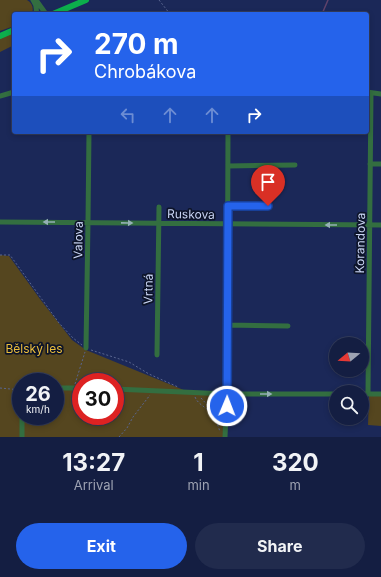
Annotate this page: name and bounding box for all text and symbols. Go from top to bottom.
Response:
text: 270 m [94,27,179,61]
icon: right [28,28,80,80]
text: Chrobákova [94,61,196,82]
icon: left [117,104,139,126]
icon: ahead [159,104,181,126]
icon: ahead [201,104,223,126]
icon: right [243,104,265,126]
pin [251,165,285,206]
icon: arrive [257,171,279,193]
street label: Ruskova [167,206,215,222]
street label: Korandova [352,212,368,274]
one-way arrow [42,219,55,225]
one-way arrow [121,220,134,226]
street label: Valova [70,221,86,259]
one-way arrow [324,222,337,228]
street label: Vrtná [140,273,156,305]
north arrow [329,337,369,377]
map controls [329,337,369,425]
park label: Bělský les [5,341,63,356]
speed limit sign: 30 [72,373,124,425]
text: 26 [25,382,51,406]
position arrow [206,385,248,427]
button: search [329,385,369,425]
one-way arrow [260,391,273,397]
text: km/h [26,403,50,415]
text: 13:27 [62,448,125,477]
text: 1 [193,448,204,477]
text: 320 [272,448,319,477]
text: Arrival [74,477,114,493]
text: min [187,477,210,493]
text: m [290,477,301,493]
button: Exit [16,523,187,569]
button: Share [195,523,365,569]

